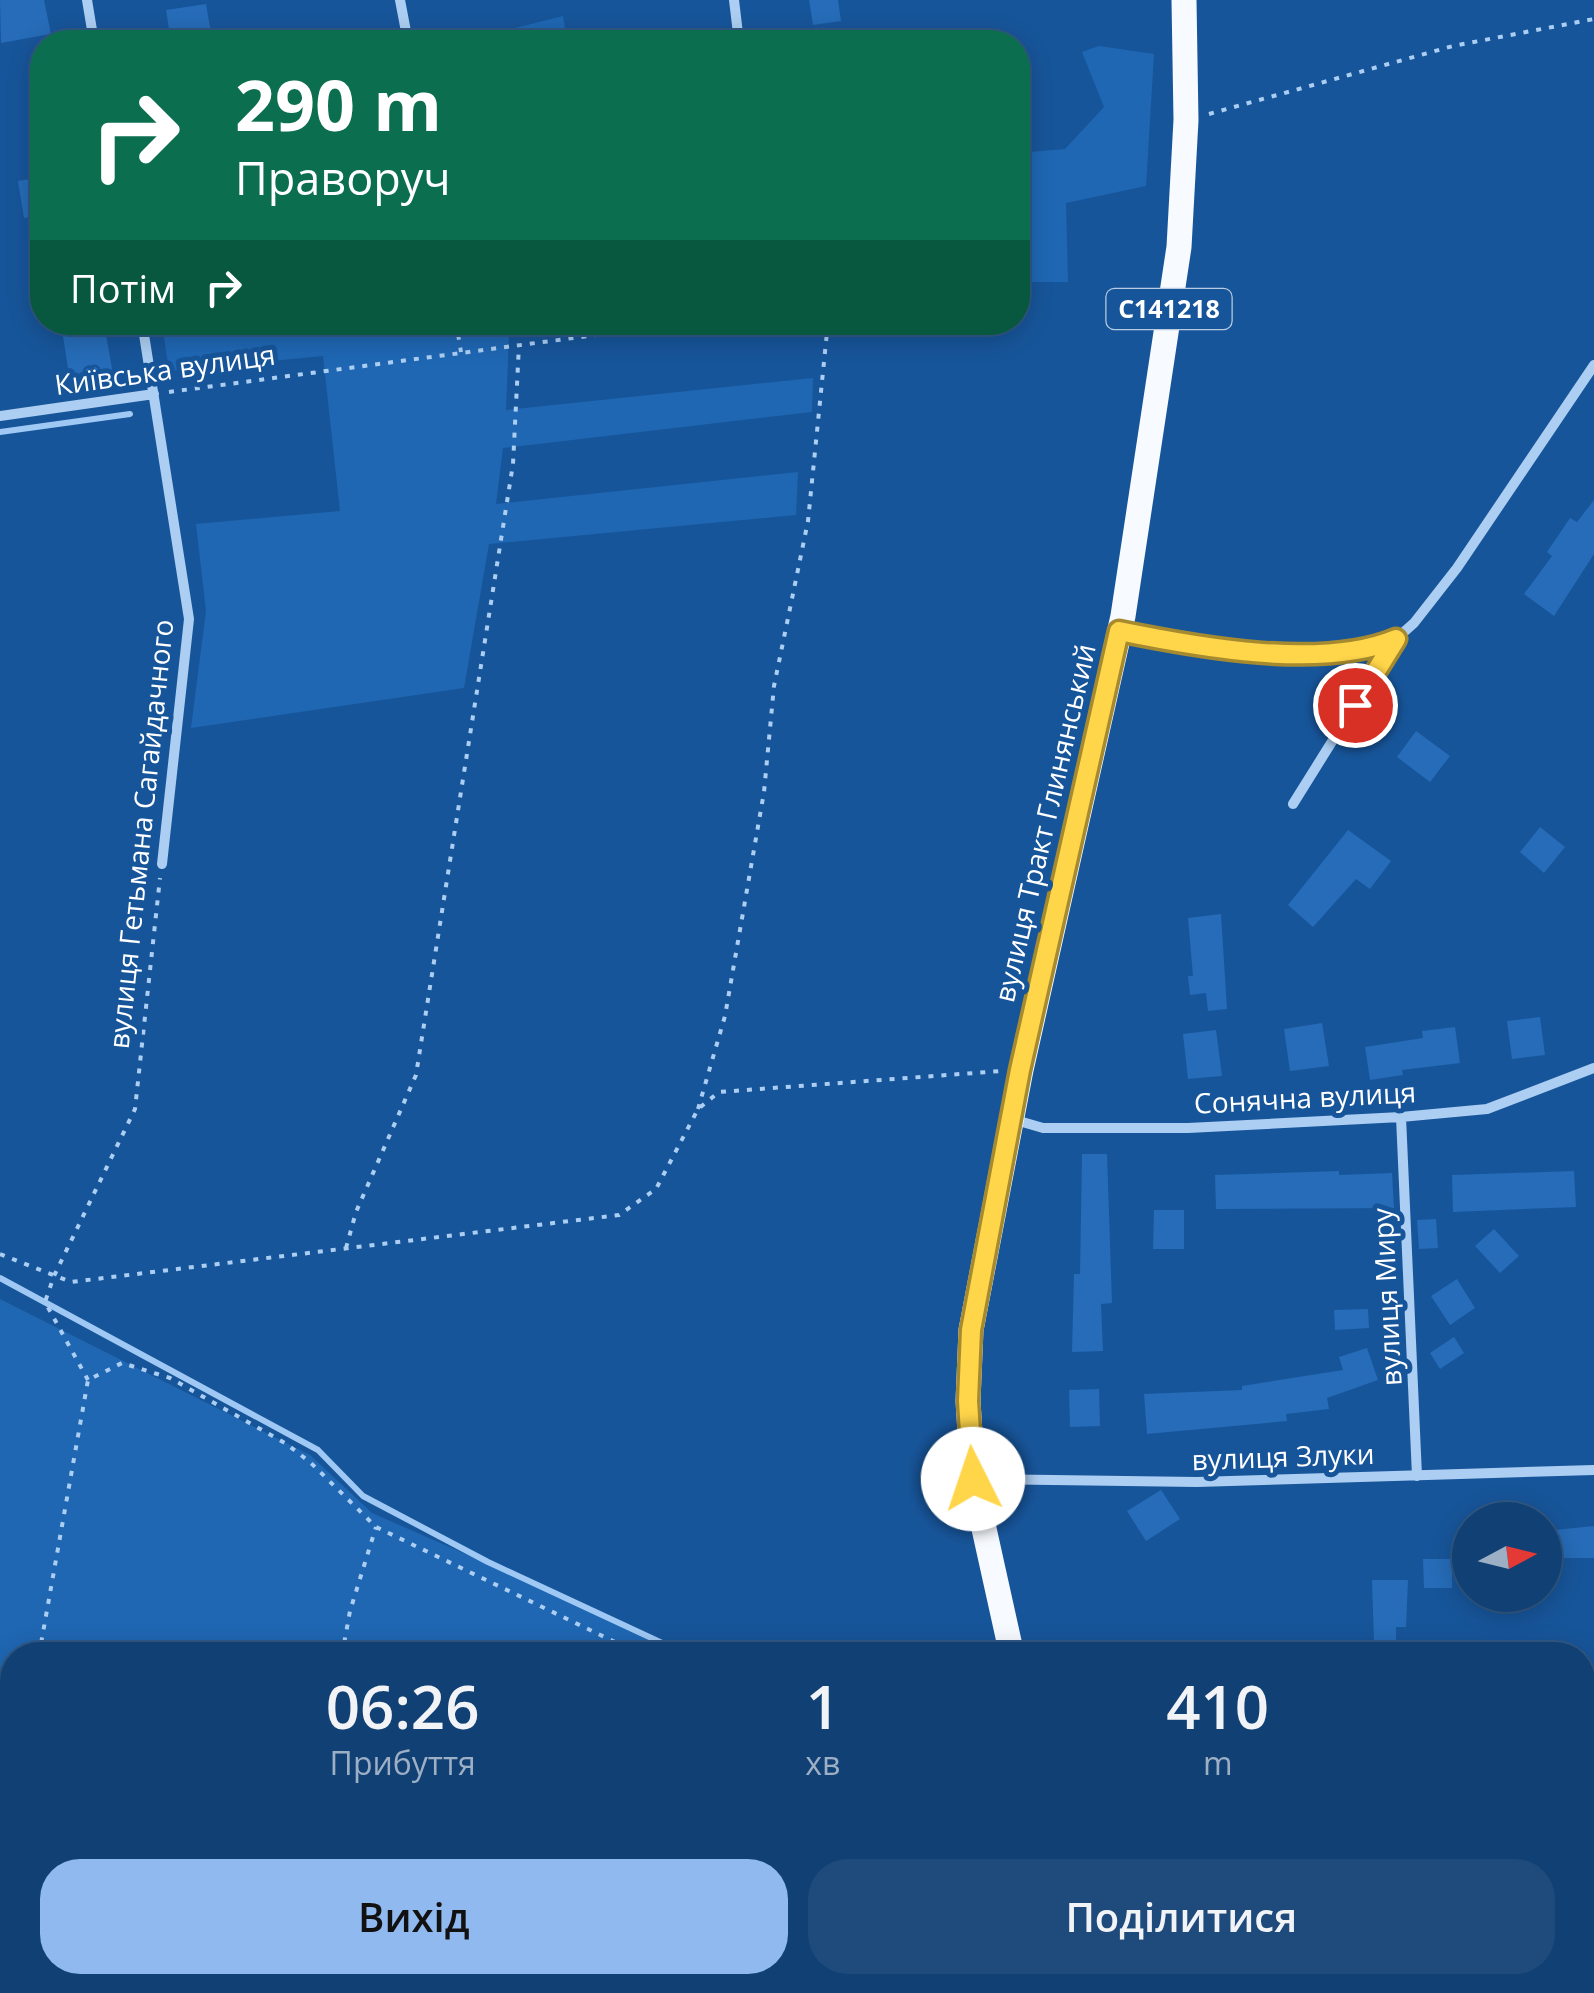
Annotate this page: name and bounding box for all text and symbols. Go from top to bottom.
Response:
text: 290 m [235,56,442,152]
icon: right [70,70,200,200]
text: Праворуч [235,147,451,208]
icon: right [196,260,251,315]
text: Потім [70,262,176,314]
road number: С141218 [1106,289,1232,329]
street label: Київська вулиця [52,335,278,403]
street label: вулиця Гетьмана Сагайдачного [99,617,181,1051]
street label: вулиця Тракт Глинянський [984,640,1104,1006]
pin [1313,663,1398,748]
icon: arrive [1328,678,1383,733]
street label: Сонячна вулиця [1193,1072,1417,1122]
street label: вулиця Миру [1362,1206,1410,1387]
position arrow [921,1427,1025,1531]
street label: вулиця Злуки [1191,1434,1375,1478]
north arrow [1452,1502,1562,1612]
map controls [1452,1502,1562,1612]
text: 06:26 [326,1665,479,1747]
text: 1 [806,1665,840,1747]
text: 410 [1166,1665,1269,1747]
text: Прибуття [330,1741,476,1784]
text: хв [805,1741,840,1784]
text: m [1203,1741,1233,1784]
button: Вихід [40,1859,788,1974]
button: Поділитися [808,1859,1555,1974]

